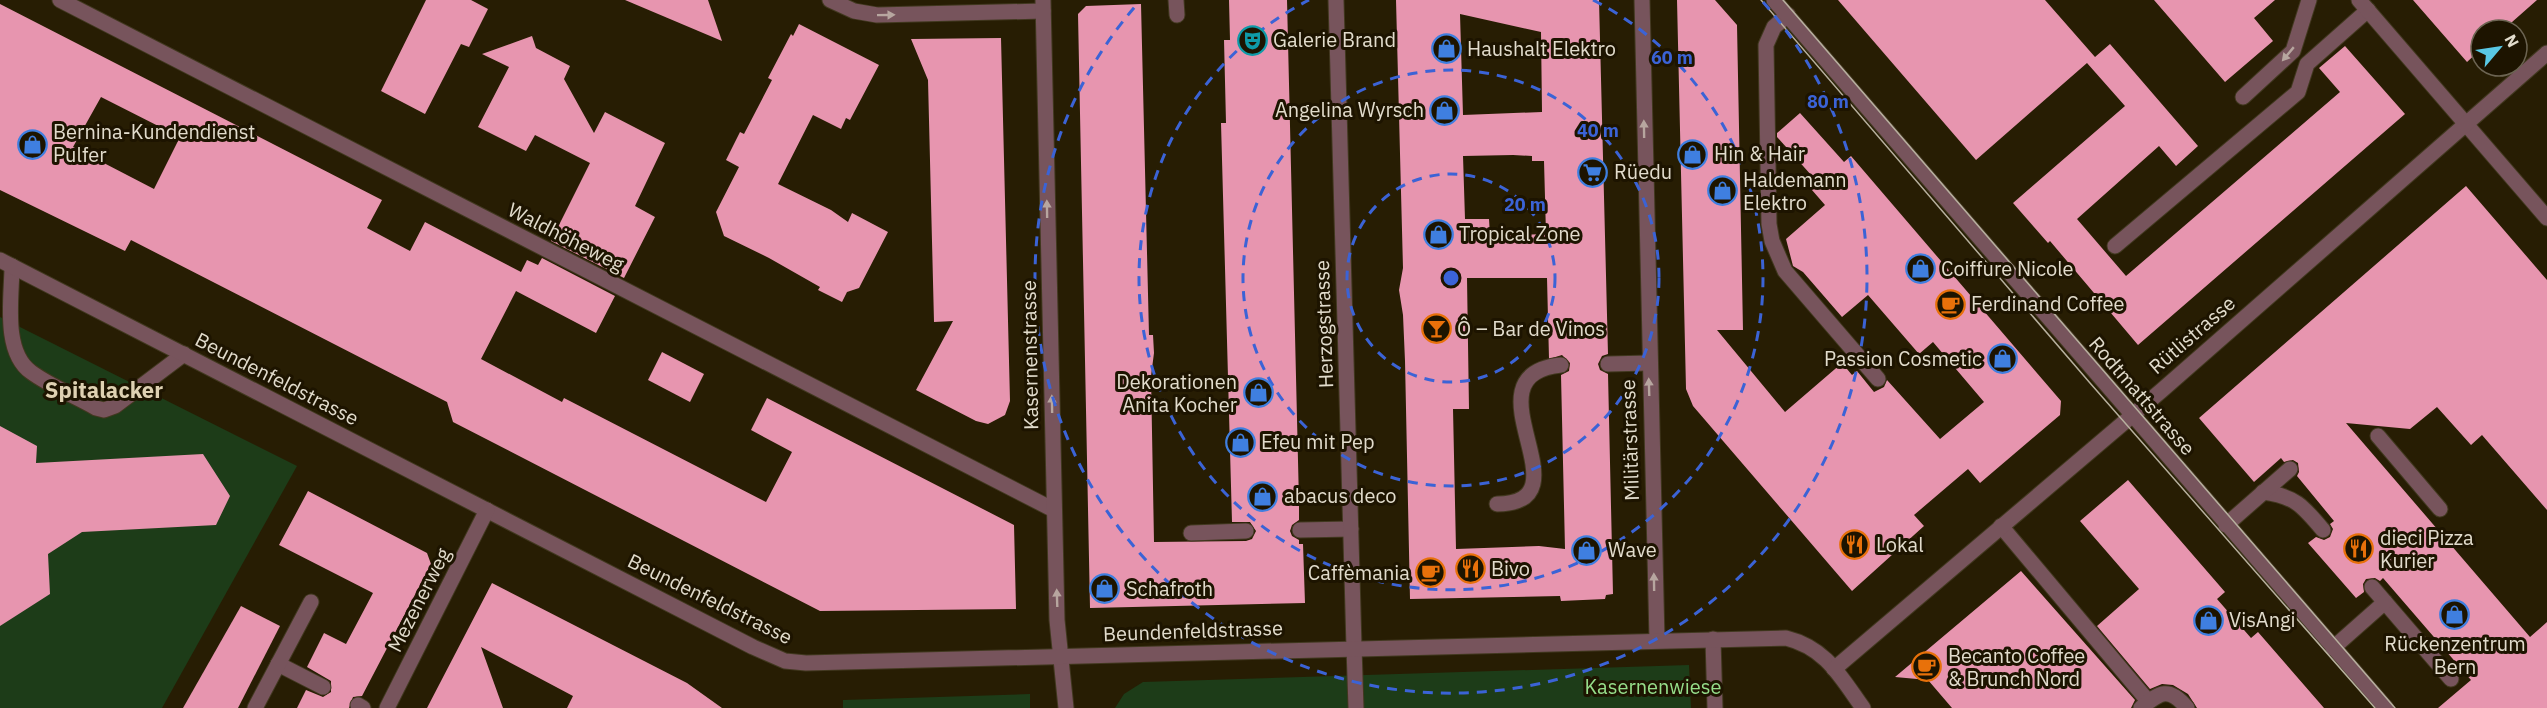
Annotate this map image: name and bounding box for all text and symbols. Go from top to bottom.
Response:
one-way arrow [876,10,895,20]
north arrow [2469,18,2529,78]
theatre icon: Galerie Brand [1236,24,1268,56]
place label: Galerie Brand [1273,26,1396,53]
text: N [2501,31,2524,51]
shop icon: Haushalt Elektro [1430,33,1462,65]
place label: Haushalt Elektro [1467,35,1616,62]
text: 60 m [1651,46,1693,69]
one-way arrow [2282,46,2295,62]
text: 80 m [1807,90,1849,113]
shop icon: Angelina Wyrsch [1429,94,1461,126]
place label: Angelina Wyrsch [1275,96,1424,123]
place label: Bernina-Kundendienst Pulfer [53,118,255,168]
text: 40 m [1577,119,1619,142]
one-way arrow [1639,119,1649,138]
shop icon: Bernina-Kundendienst Pulfer [16,128,48,160]
shop icon: Hin & Hair [1677,138,1709,170]
place label: Hin & Hair [1714,140,1805,167]
supermarket icon: Rüedu [1577,156,1609,188]
place label: Rüedu [1614,158,1672,185]
place label: Haldemann Elektro [1743,166,1847,216]
shop icon: Haldemann Elektro [1706,175,1738,207]
text: 20 m [1504,193,1546,216]
street label: Waldhöheweg [504,196,629,278]
one-way arrow [1043,199,1052,218]
shop icon: Tropical Zone [1422,218,1454,250]
place label: Tropical Zone [1459,220,1581,247]
shop icon: Coiffure Nicole [1904,253,1936,285]
place label: Coiffure Nicole [1941,255,2074,282]
street label: Herzogstrasse [1308,259,1339,389]
centre of rings [1441,268,1461,288]
street label: Kasernenstrasse [1015,280,1044,430]
cafe icon: Ferdinand Coffee [1934,288,1966,320]
street label: Rütlistrasse [2143,289,2241,380]
place label: Ferdinand Coffee [1971,290,2125,317]
bar icon: Ô – Bar de Vinos [1420,313,1452,345]
place label: Ô – Bar de Vinos [1457,315,1605,342]
street label: Beundenfeldstrasse [191,326,364,431]
street label: Rodtmattstrasse [2083,331,2202,461]
shop icon: Passion Cosmetic [1987,343,2019,375]
place label: Passion Cosmetic [1824,345,1982,372]
place label: Dekorationen Anita Kocher [1116,368,1237,418]
district label: Spitalacker [45,375,163,404]
shop icon: Dekorationen Anita Kocher [1242,377,1274,409]
one-way arrow [1645,377,1654,396]
street label: Militärstrasse [1614,379,1645,501]
one-way arrow [1047,394,1057,413]
shop icon: Efeu mit Pep [1224,426,1256,458]
place label: Efeu mit Pep [1261,428,1375,455]
shop icon: abacus deco [1247,480,1279,512]
place label: abacus deco [1284,482,1397,509]
place label: dieci Pizza Kurier [2380,524,2474,574]
restaurant icon: Lokal [1839,529,1871,561]
place label: Lokal [1876,531,1924,558]
restaurant icon: dieci Pizza Kurier [2343,533,2375,565]
shop icon: Wave [1571,534,1603,566]
place label: Wave [1608,536,1657,563]
street label: Mezenerweg [381,543,457,657]
street label: Beundenfeldstrasse [623,547,797,650]
restaurant icon: Bivo [1454,553,1486,585]
place label: Bivo [1491,555,1530,582]
cafe icon: Caffèmania [1415,557,1447,589]
place label: Caffèmania [1308,559,1410,586]
one-way arrow [1650,572,1659,591]
shop icon: Schafroth [1089,573,1121,605]
place label: Schafroth [1126,575,1213,602]
one-way arrow [1052,589,1061,608]
shop icon: Rückenzentrum Bern [2439,598,2471,630]
shop icon: VisAngi [2192,604,2224,636]
place label: VisAngi [2229,606,2296,633]
street label: Beundenfeldstrasse [1103,614,1283,647]
place label: Rückenzentrum Bern [2384,630,2526,680]
place label: Becanto Coffee & Brunch Nord [1948,642,2085,692]
cafe icon: Becanto Coffee & Brunch Nord [1911,651,1943,683]
park label: Kasernenwiese [1585,673,1721,700]

